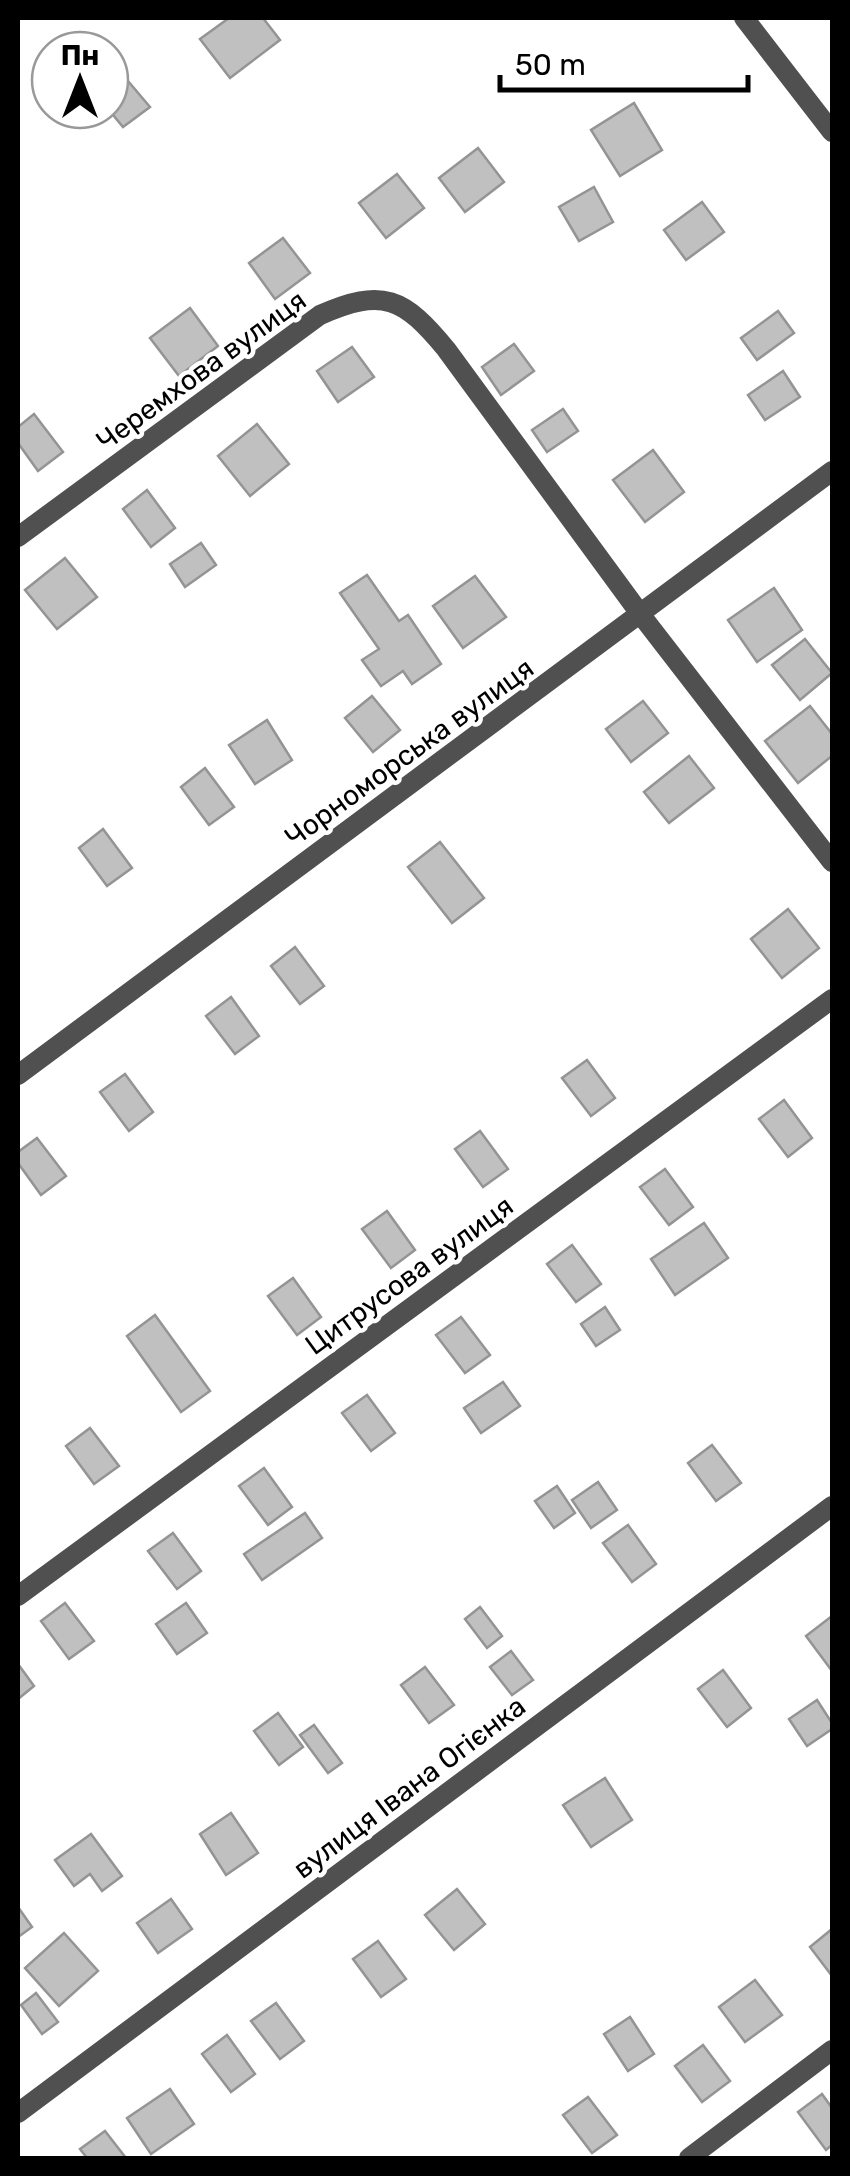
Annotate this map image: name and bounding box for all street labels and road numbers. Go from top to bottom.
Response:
street label: Черемхова вулиця [90,283,312,457]
street label: Чорноморська вулиця [279,651,540,854]
street label: Цитрусова вулиця [299,1189,520,1362]
street label: вулиця Івана Огієнка [287,1689,532,1885]

